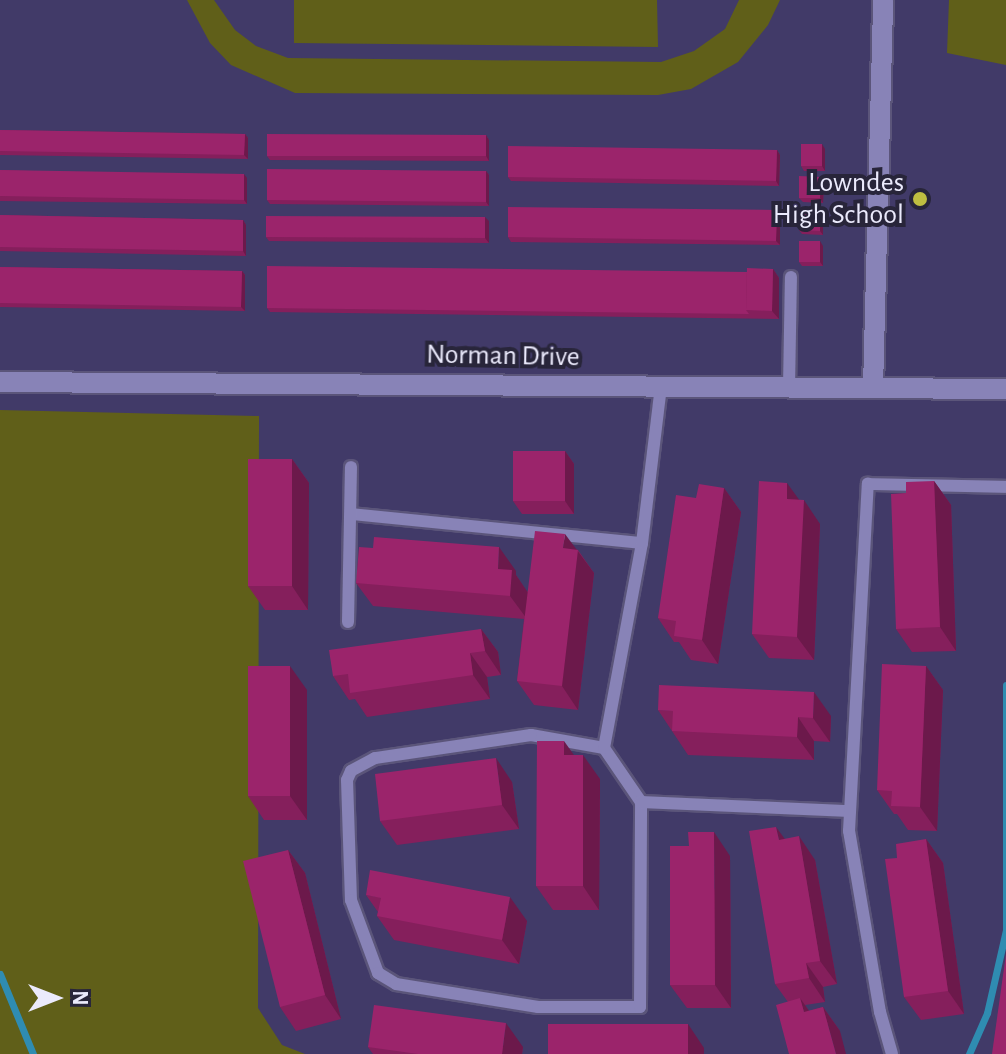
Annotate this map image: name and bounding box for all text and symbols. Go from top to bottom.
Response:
place label: Lowndes High School [773,166,904,232]
marker: Lowndes High School [911,190,929,208]
street label: Norman Drive [426,338,580,374]
north arrow [16,958,96,1038]
text: N [69,990,91,1006]

